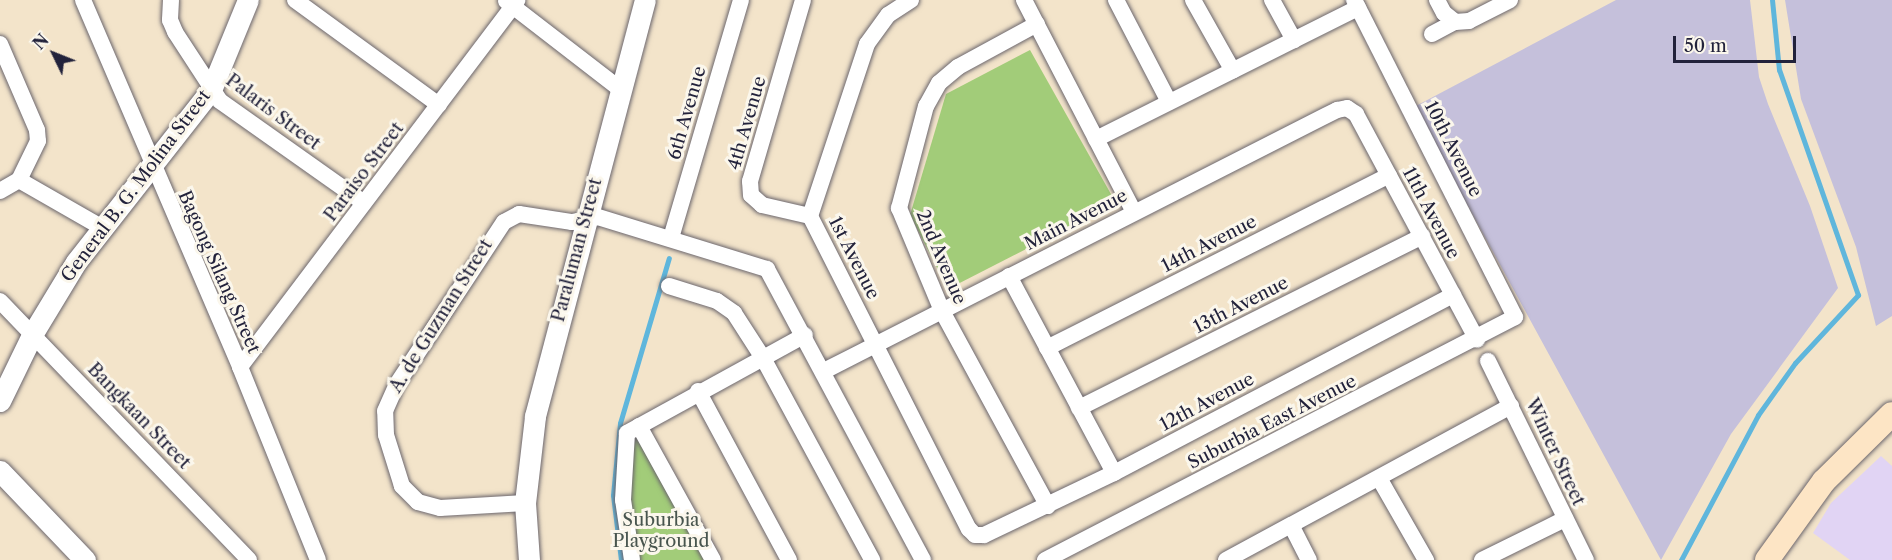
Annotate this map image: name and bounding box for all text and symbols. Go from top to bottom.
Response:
north arrow [24,24,84,84]
scale bar [1676,24,1799,62]
text: N [29,30,53,54]
text: 50 m [1684,35,1727,57]
street label: 6th Avenue [663,63,711,163]
street label: Palaris Street [222,69,324,155]
street label: 4th Avenue [723,73,771,173]
street label: General B. G. Molina Street [57,86,215,286]
street label: 10th Avenue [1419,97,1487,201]
street label: Paraiso Street [320,118,408,226]
street label: 11th Avenue [1398,163,1464,263]
street label: Paraluman Street [547,176,607,324]
street label: Main Avenue [1021,185,1131,255]
street label: Bagong Silang Street [173,187,265,357]
street label: 2nd Avenue [911,206,971,308]
street label: 14th Avenue [1158,211,1260,277]
street label: 1st Avenue [824,213,884,303]
street label: A. de Guzman Street [385,235,497,397]
street label: 13th Avenue [1190,272,1292,338]
street label: Bangkaan Street [83,359,195,473]
street label: 12th Avenue [1156,368,1258,436]
street label: Suburbia East Avenue [1184,370,1360,474]
street label: Winter Street [1521,395,1589,509]
park label: Suburbia Playground [612,510,710,552]

